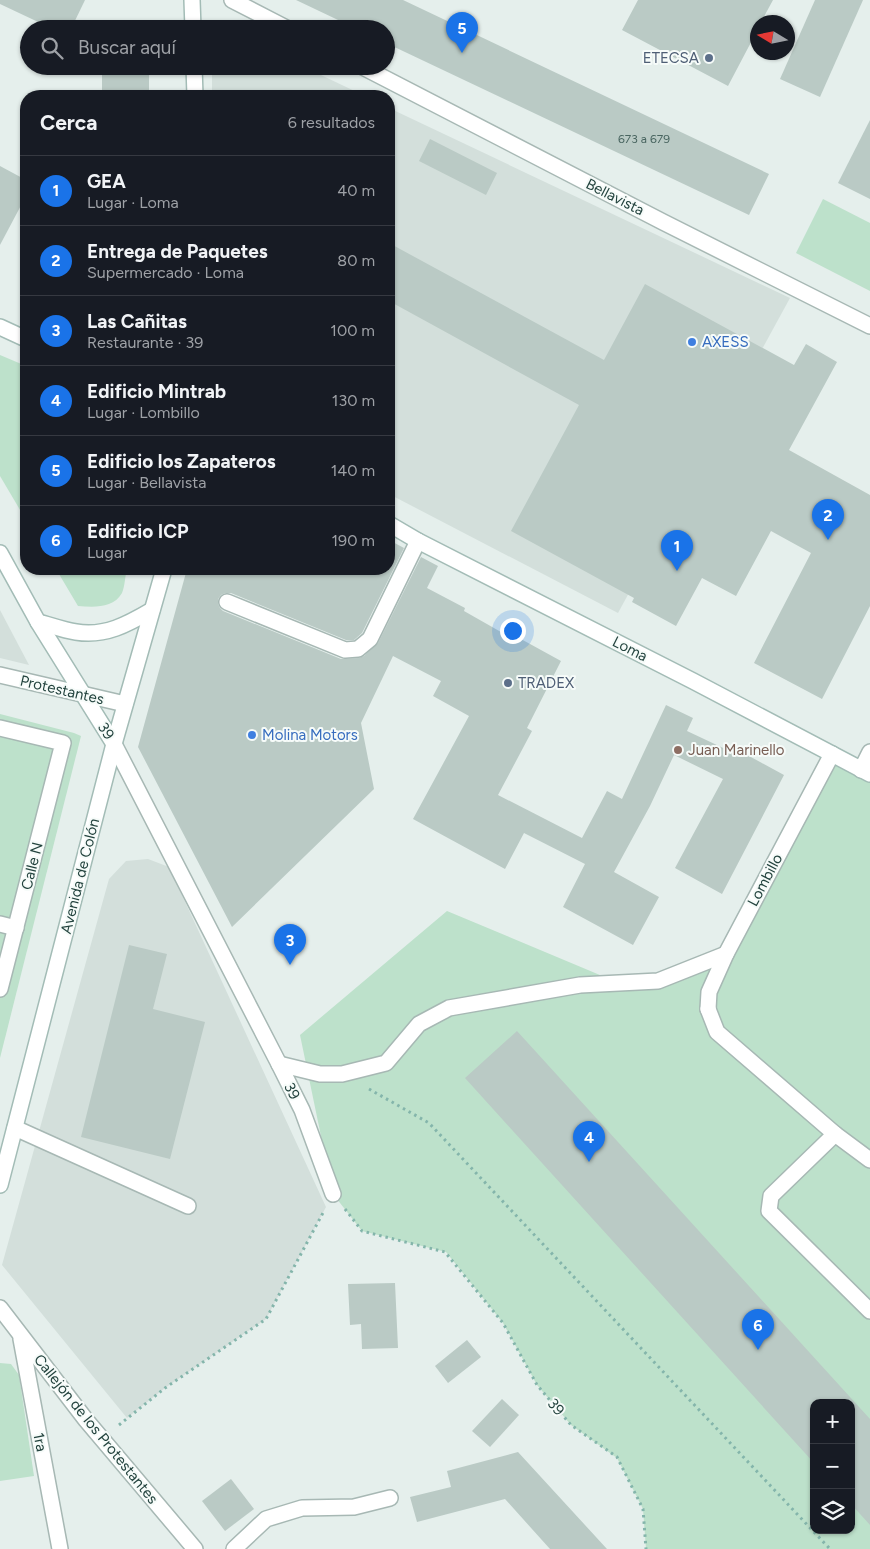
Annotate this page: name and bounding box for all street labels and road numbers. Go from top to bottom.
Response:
street label: Bellavista [583,175,647,219]
street label: Loma [609,633,651,665]
street label: Protestantes [18,672,106,708]
street label: 39 [94,719,118,743]
street label: Avenida de Colón [57,816,103,936]
street label: Calle N [17,840,47,892]
street label: Lombillo [744,850,786,909]
street label: 39 [280,1080,304,1102]
street label: Callejón de los Protestantes [30,1351,162,1507]
street label: 39 [544,1395,568,1419]
street label: 1ra [29,1431,51,1453]

